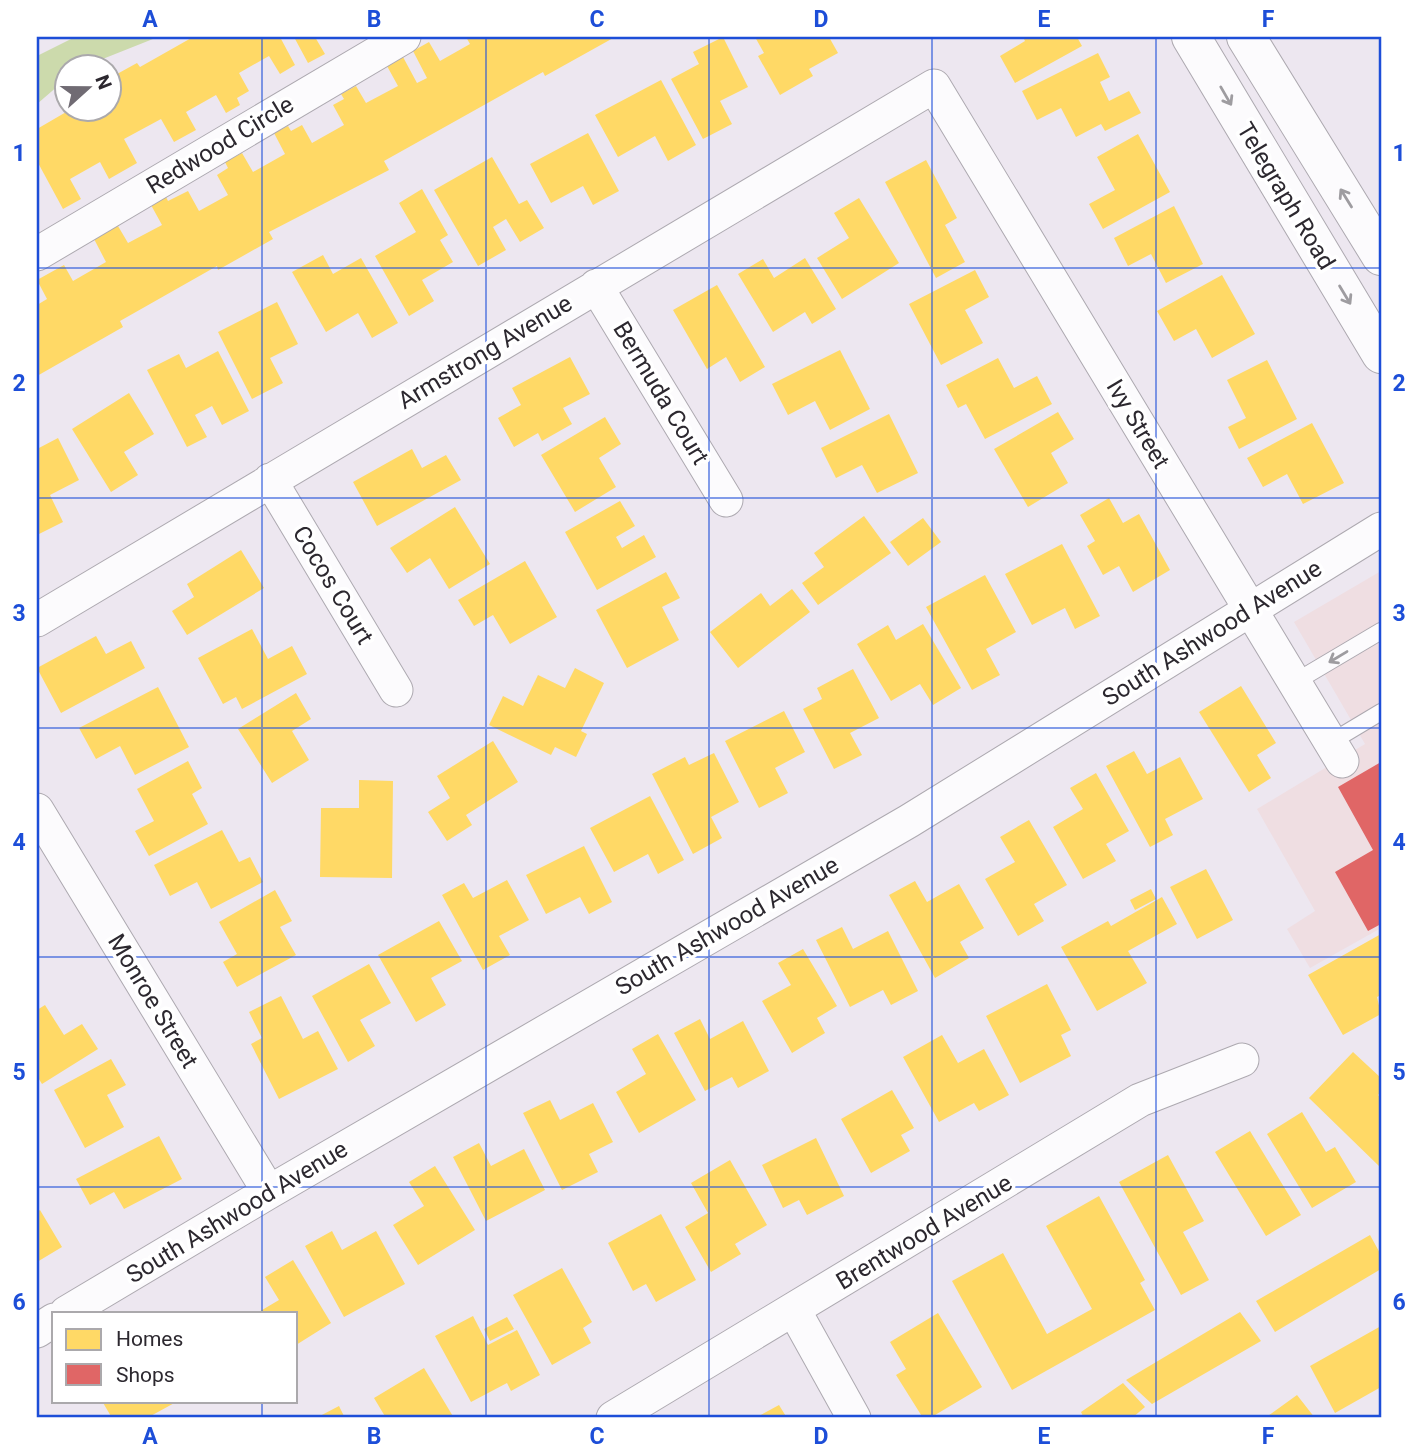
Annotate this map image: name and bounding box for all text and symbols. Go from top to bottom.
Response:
text: A [142,6,158,33]
text: B [367,6,381,33]
text: C [589,6,605,33]
text: D [814,6,828,33]
text: E [1038,6,1051,33]
text: F [1262,6,1275,33]
north arrow [52,52,122,122]
text: N [90,72,117,92]
one-way arrow [1219,85,1233,105]
street label: Redwood Circle [141,90,299,200]
street label: Telegraph Road [1231,117,1341,275]
text: 1 [12,140,26,167]
text: 1 [1392,140,1406,167]
one-way arrow [1338,189,1352,209]
one-way arrow [1339,284,1353,304]
street label: Armstrong Avenue [393,289,577,415]
street label: Bermuda Court [607,316,715,470]
text: 2 [12,370,26,397]
text: 2 [1392,370,1406,397]
street label: Ivy Street [1101,374,1176,474]
street label: Cocos Court [287,521,379,649]
street label: South Ashwood Avenue [1097,554,1327,712]
text: 3 [12,600,26,627]
text: 3 [1392,600,1406,627]
one-way arrow [1328,650,1348,664]
text: 4 [12,829,26,856]
text: 4 [1392,829,1406,856]
street label: South Ashwood Avenue [611,851,843,1001]
street label: Monroe Street [102,929,204,1073]
text: 5 [12,1059,26,1086]
text: 5 [1392,1059,1406,1086]
street label: South Ashwood Avenue [121,1135,353,1289]
street label: Brentwood Avenue [831,1168,1017,1296]
text: 6 [12,1289,26,1316]
text: 6 [1392,1289,1406,1316]
legend [52,1312,298,1402]
text: Homes [116,1327,183,1351]
text: Shops [116,1363,175,1387]
text: A [142,1423,158,1450]
text: B [367,1423,381,1450]
text: C [589,1423,605,1450]
text: D [814,1423,828,1450]
text: E [1038,1423,1051,1450]
text: F [1262,1423,1275,1450]

